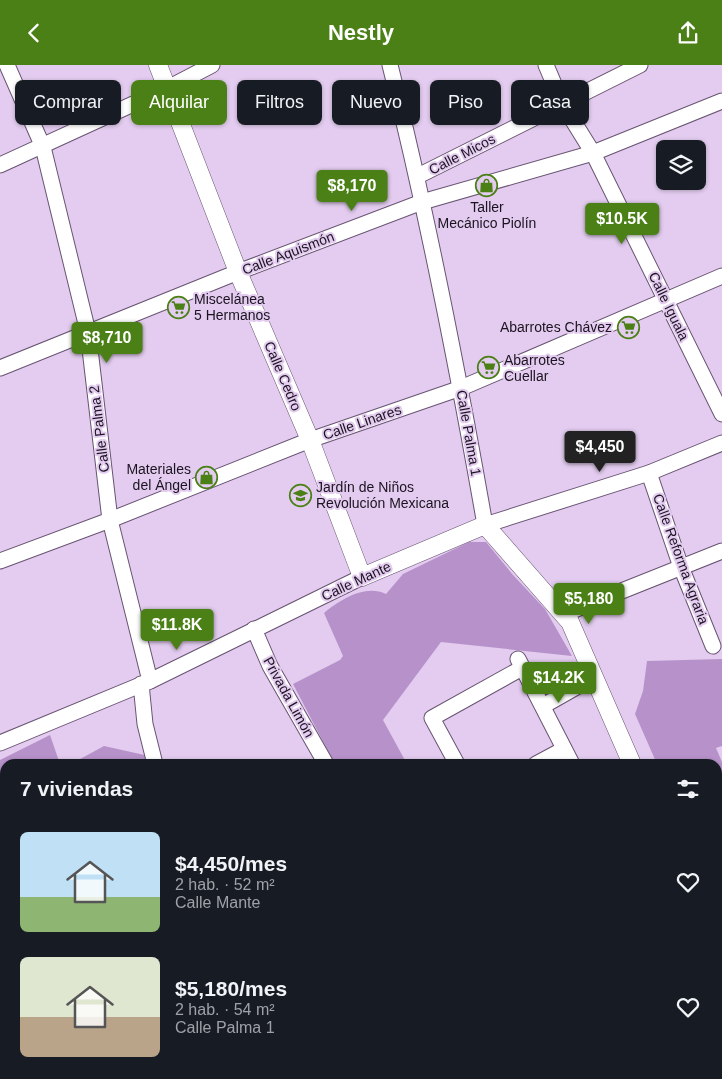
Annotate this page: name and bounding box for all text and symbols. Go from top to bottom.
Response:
icon: back [20,19,48,47]
icon: share [674,19,702,47]
text: Nestly [328,20,394,45]
chip: Comprar [15,80,121,125]
chip: Alquilar [131,80,227,125]
chip: Filtros [237,80,322,125]
chip: Nuevo [332,80,420,125]
chip: Piso [430,80,501,125]
chip: Casa [511,80,589,125]
street label: Calle Micos [426,130,498,178]
map controls [656,140,706,190]
button: layers [656,140,706,190]
pin: $8,170 [311,169,393,212]
shop icon: Taller Mecánico Piolín [475,173,499,197]
text: $8,170 [328,177,376,194]
place label: Taller Mecánico Piolín [438,199,536,231]
pin: $10.5K [581,203,663,245]
text: $10.5K [596,210,648,227]
street label: Calle Aquismón [240,228,336,278]
street label: Calle Iguala [646,269,692,343]
place label: Miscelánea 5 Hermanos [194,291,270,323]
supermarket icon: Miscelánea 5 Hermanos [166,295,190,319]
supermarket icon: Abarrotes Chávez [616,315,640,339]
place label: Abarrotes Chávez [500,319,612,335]
pin: $8,710 [66,321,148,364]
text: $8,710 [83,329,131,346]
street label: Calle Cedro [261,339,305,413]
place label: Abarrotes Cuellar [504,352,565,384]
supermarket icon: Abarrotes Cuellar [476,356,500,380]
street label: Calle Palma 2 [86,385,112,473]
street label: Calle Palma 1 [454,389,484,478]
street label: Calle Linares [321,401,403,443]
pin: $4,450 [559,431,641,473]
text: $4,450 [576,438,624,455]
place label: Materiales del Ángel [126,461,191,493]
shop icon: Materiales del Ángel [195,465,219,489]
place label: Jardín de Niños Revolución Mexicana [316,479,449,511]
school or university icon: Jardín de Niños Revolución Mexicana [288,483,312,507]
street label: Calle Reforma Agraria [650,492,712,627]
street label: Calle Mante [319,558,393,604]
pin: $5,180 [548,583,630,625]
text: $5,180 [565,590,613,607]
pin: $11.8K [136,609,218,651]
text: $11.8K [152,616,202,633]
street label: Privada Limón [260,654,318,740]
pin: $14.2K [518,661,600,704]
text: $14.2K [533,669,585,686]
icon: filters [674,775,702,803]
text: 7 viviendas [20,777,133,800]
icon: home [60,852,120,912]
text: $4,450/mes [175,852,287,875]
icon: heart [674,868,702,896]
text: 2 hab. · 52 m² [175,876,275,893]
text: Calle Mante [175,894,260,911]
icon: home [60,977,120,1037]
text: $5,180/mes [175,977,287,1000]
icon: heart [674,993,702,1021]
text: 2 hab. · 54 m² [175,1001,275,1018]
text: Calle Palma 1 [175,1019,275,1036]

